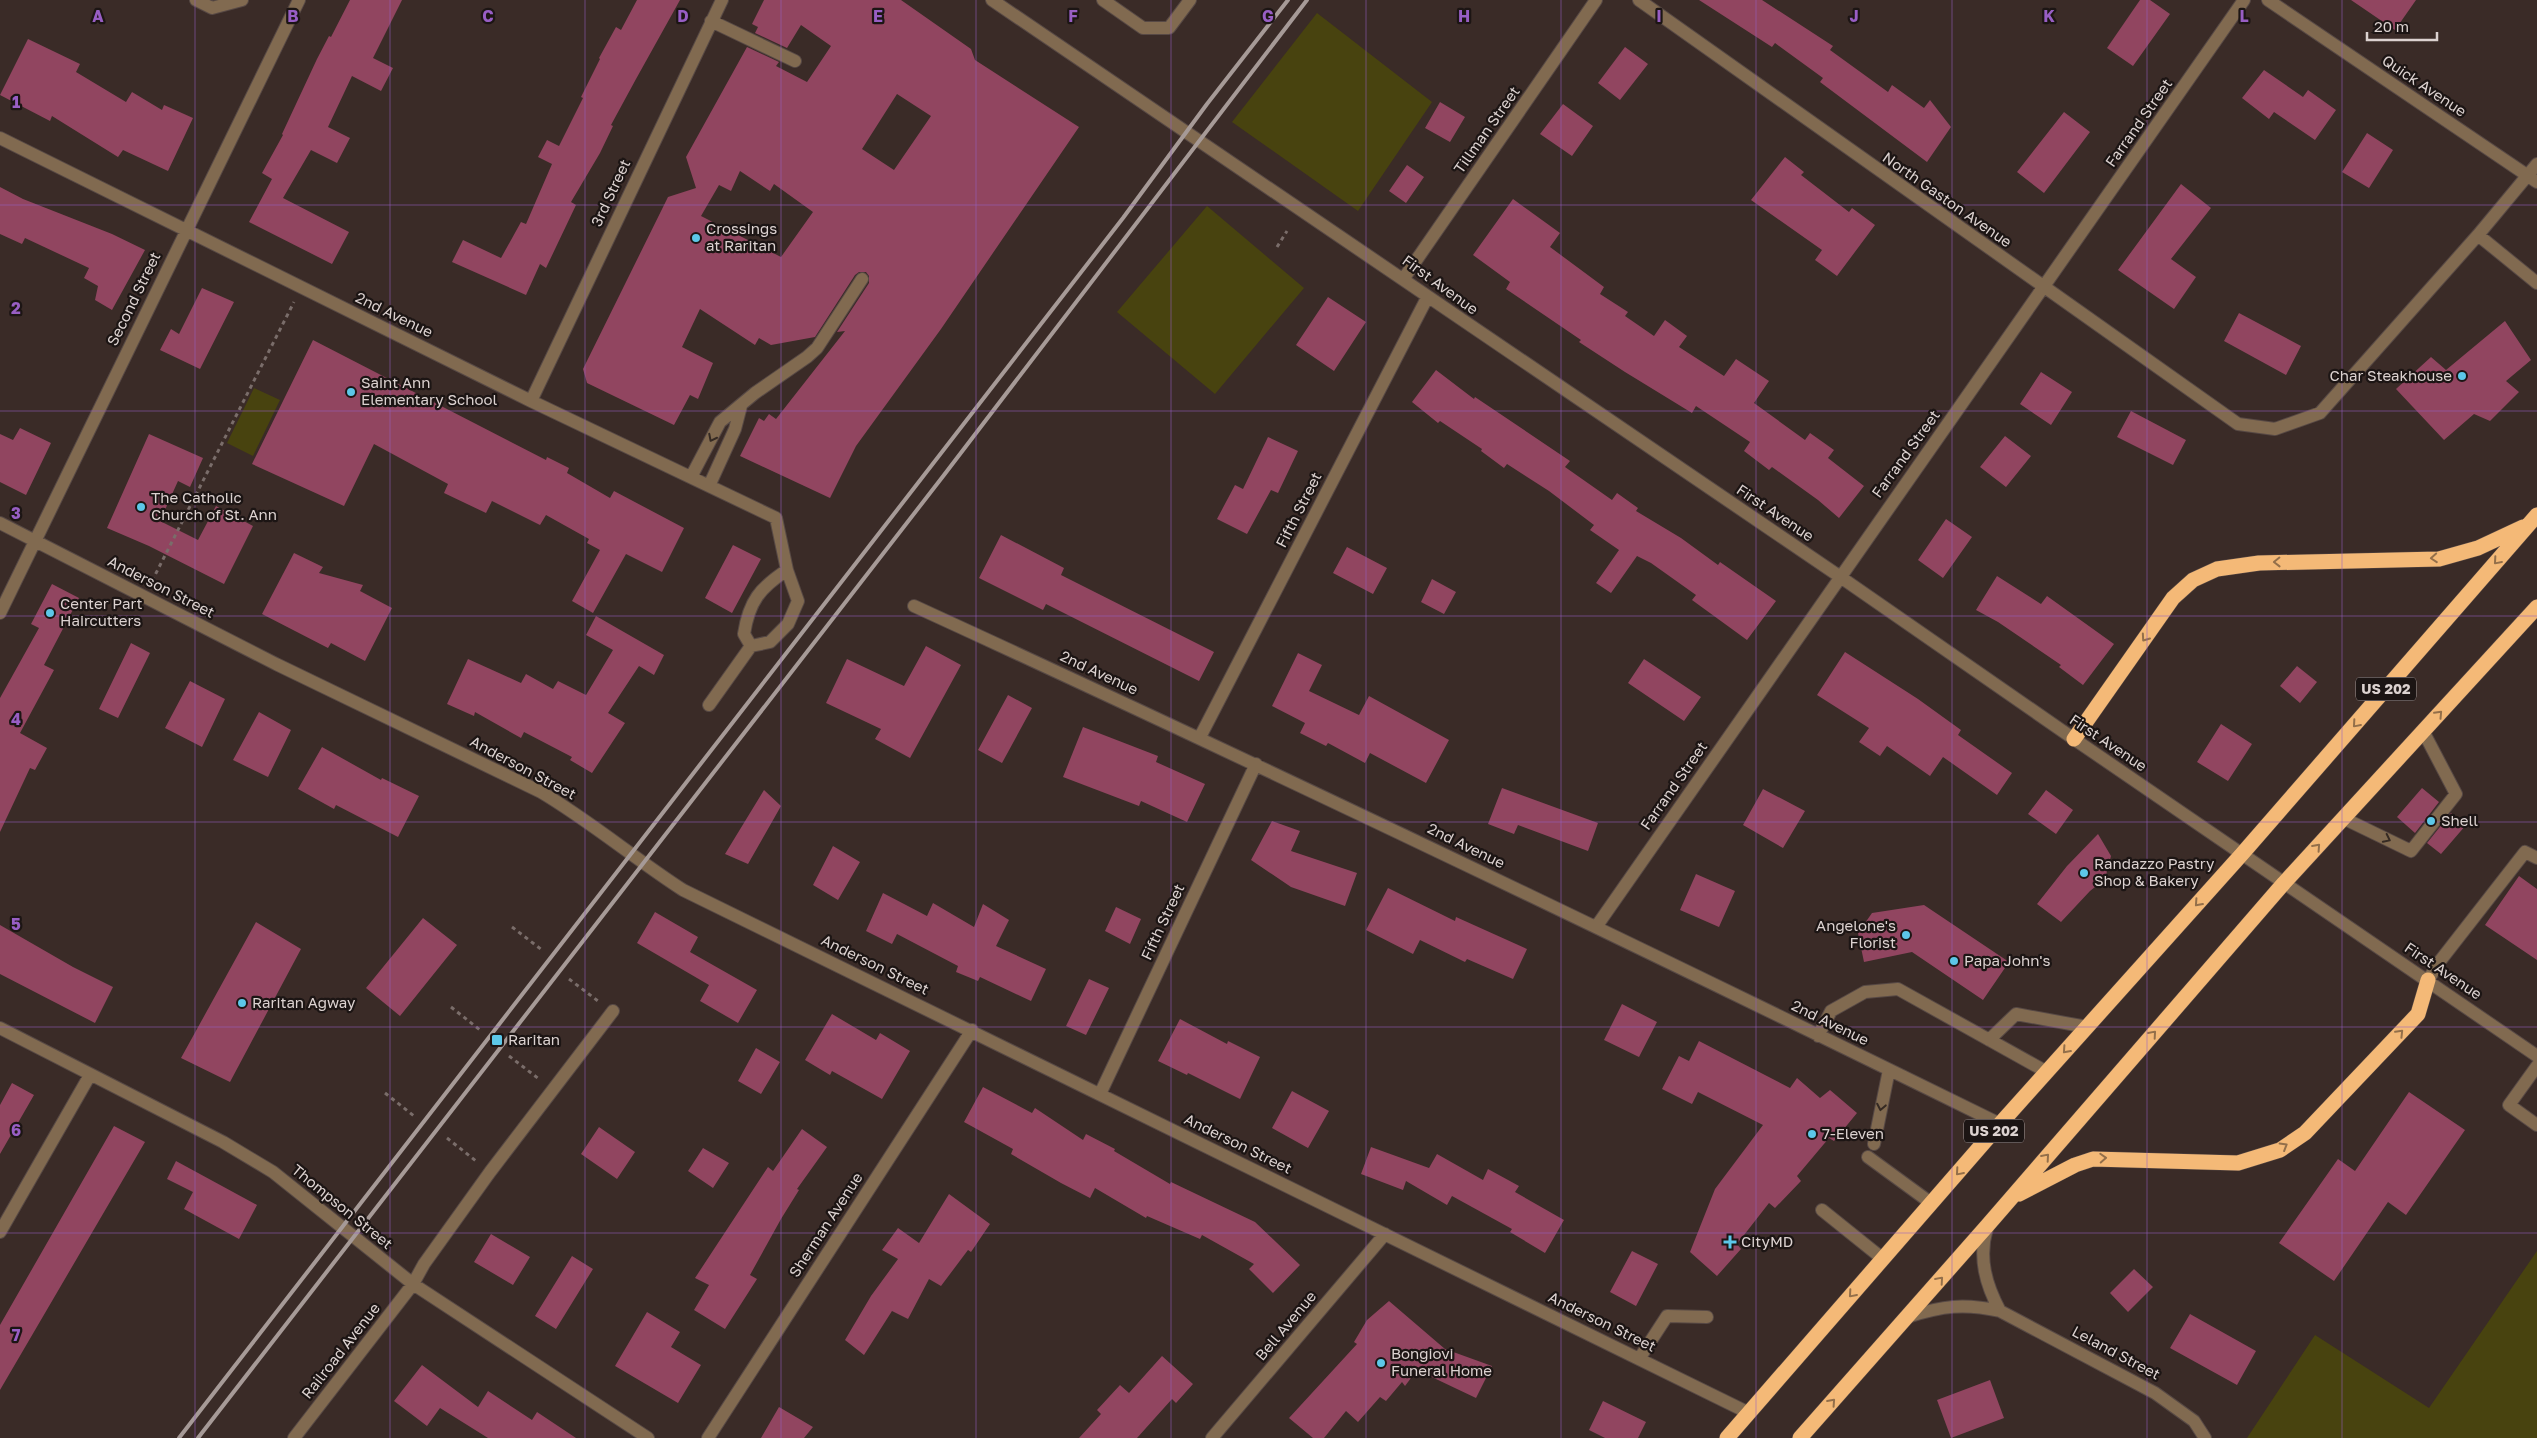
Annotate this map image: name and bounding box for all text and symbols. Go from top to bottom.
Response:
text: A [92,6,104,26]
text: B [287,6,299,26]
text: C [482,6,494,26]
text: D [677,6,689,26]
text: E [873,6,883,26]
text: F [1068,6,1078,26]
text: G [1262,6,1274,26]
text: H [1458,6,1470,26]
text: I [1656,6,1662,26]
text: J [1849,6,1859,26]
text: K [2043,6,2055,26]
text: L [2239,6,2249,26]
scale bar [2367,10,2437,42]
text: 20 m [2374,17,2409,35]
street label: Quick Avenue [2379,50,2470,120]
street label: Farrand Street [2101,75,2175,170]
street label: Tillman Street [1450,82,1523,176]
text: 1 [12,92,20,112]
street label: North Gaston Avenue [1880,148,2016,251]
street label: 3rd Street [587,156,633,229]
place label: Crossings at Raritan [706,219,777,254]
marker: Crossings at Raritan [690,232,702,244]
street label: Second Street [103,249,164,348]
street label: First Avenue [1399,251,1482,318]
street label: 2nd Avenue [353,288,436,341]
text: 2 [11,298,21,318]
place label: Char Steakhouse [2330,366,2452,384]
marker: Char Steakhouse [2456,370,2468,382]
place label: Saint Ann Elementary School [361,373,497,408]
marker: Saint Ann Elementary School [345,386,357,398]
street label: Farrand Street [1867,406,1943,501]
one-way arrow [708,433,718,442]
street label: Fifth Street [1271,469,1325,550]
street label: First Avenue [1733,480,1818,545]
place label: The Catholic Church of St. Ann [151,488,277,523]
marker: The Catholic Church of St. Ann [135,501,147,513]
text: 3 [11,503,21,523]
street label: Anderson Street [105,551,218,621]
one-way arrow [2430,553,2438,564]
one-way arrow [2493,556,2502,565]
one-way arrow [2272,557,2280,567]
place label: Center Part Haircutters [60,594,143,629]
marker: Center Part Haircutters [44,607,56,619]
one-way arrow [2142,632,2151,642]
street label: 2nd Avenue [1058,646,1141,698]
road number: US 202 [2356,678,2416,701]
text: 4 [11,709,21,729]
street label: First Avenue [2066,710,2151,775]
one-way arrow [2433,711,2442,720]
one-way arrow [2352,718,2361,727]
street label: Anderson Street [467,732,580,803]
street label: Farrand Street [1636,738,1710,833]
place label: Shell [2441,811,2478,829]
marker: Shell [2425,815,2437,827]
street label: 2nd Avenue [1425,819,1508,872]
one-way arrow [2382,833,2391,843]
one-way arrow [2311,843,2320,852]
place label: Randazzo Pastry Shop & Bakery [2094,854,2215,889]
marker: Randazzo Pastry Shop & Bakery [2078,867,2090,879]
street label: Fifth Street [1137,881,1188,963]
one-way arrow [2195,898,2204,907]
text: 5 [11,914,21,934]
place label: Angelone's Florist [1816,916,1896,951]
marker: Angelone's Florist [1900,929,1912,941]
street label: Anderson Street [819,930,932,998]
street label: First Avenue [2401,938,2486,1003]
place label: Papa John's [1964,951,2051,969]
marker: Papa John's [1948,955,1960,967]
place label: Raritan Agway [252,993,356,1011]
street label: 2nd Avenue [1789,996,1872,1049]
marker: Raritan Agway [236,997,248,1009]
place label: Raritan [508,1030,560,1048]
one-way arrow [2394,1030,2403,1039]
one-way arrow [2147,1031,2156,1040]
marker: Raritan [490,1033,504,1047]
one-way arrow [2063,1045,2072,1054]
one-way arrow [1877,1102,1887,1111]
street label: Anderson Street [1182,1109,1295,1177]
text: 6 [11,1120,21,1140]
road number: US 202 [1964,1120,2024,1142]
place label: 7-Eleven [1822,1124,1884,1142]
marker: 7-Eleven [1806,1128,1818,1140]
one-way arrow [2279,1143,2288,1153]
one-way arrow [2099,1153,2107,1164]
one-way arrow [2041,1154,2049,1163]
street label: Thompson Street [289,1160,397,1252]
one-way arrow [1955,1166,1964,1175]
street label: Sherman Avenue [785,1169,866,1280]
place label: CityMD [1741,1232,1793,1250]
marker: CityMD [1723,1235,1737,1249]
one-way arrow [1934,1276,1943,1285]
street label: Bell Avenue [1251,1287,1320,1364]
street label: Anderson Street [1546,1287,1659,1355]
one-way arrow [1849,1289,1858,1298]
street label: Railroad Avenue [297,1299,383,1402]
street label: Leland Street [2069,1321,2164,1383]
text: 7 [12,1325,21,1345]
place label: Bongiovi Funeral Home [1391,1344,1492,1379]
marker: Bongiovi Funeral Home [1375,1357,1387,1369]
one-way arrow [1826,1398,1835,1407]

